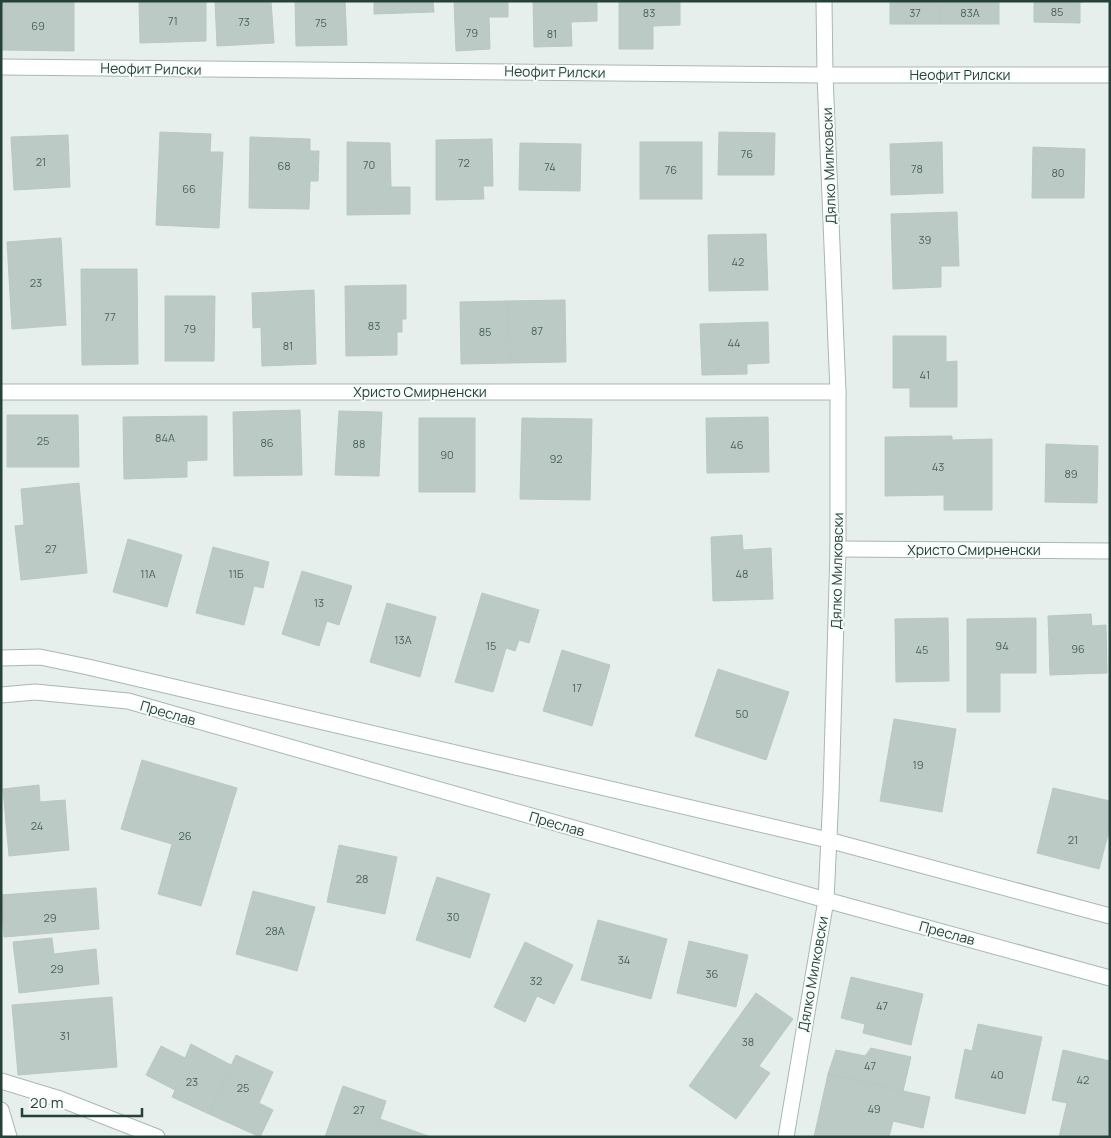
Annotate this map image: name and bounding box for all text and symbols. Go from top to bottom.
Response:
house number: 85 [1051,4,1063,19]
house number: 83 [643,5,655,20]
house number: 37 [909,5,921,20]
house number: 83А [960,5,980,20]
house number: 71 [168,13,178,28]
house number: 73 [238,14,250,29]
house number: 75 [315,15,327,30]
house number: 69 [31,18,45,33]
house number: 79 [466,25,478,40]
house number: 81 [547,26,557,41]
street label: Неофит Рилски [100,58,202,79]
street label: Неофит Рилски [504,61,606,82]
street label: Неофит Рилски [909,65,1011,84]
street label: Дялко Милковски [817,107,840,225]
house number: 76 [741,146,753,161]
house number: 21 [36,154,46,169]
house number: 72 [458,155,470,170]
house number: 70 [363,157,375,172]
house number: 68 [277,158,291,173]
house number: 74 [544,159,556,174]
house number: 78 [911,161,923,176]
house number: 76 [665,162,677,177]
house number: 80 [1051,165,1065,180]
house number: 66 [182,181,196,196]
house number: 39 [919,232,932,247]
house number: 42 [732,254,744,269]
house number: 23 [30,275,42,290]
house number: 77 [104,309,116,324]
house number: 83 [368,318,380,333]
house number: 79 [184,321,196,336]
house number: 87 [531,323,543,338]
house number: 85 [479,324,491,339]
house number: 44 [727,335,741,350]
house number: 81 [283,338,293,353]
house number: 41 [920,367,930,382]
street label: Христо Смирненски [353,382,487,401]
house number: 84А [155,430,175,445]
house number: 25 [37,433,49,448]
house number: 86 [260,435,274,450]
house number: 88 [353,436,365,451]
house number: 46 [730,437,744,452]
house number: 90 [440,447,454,462]
house number: 92 [549,451,563,466]
house number: 43 [932,459,944,474]
house number: 89 [1064,466,1078,481]
street label: Дялко Милковски [826,512,847,630]
street label: Христо Смирненски [907,540,1041,559]
house number: 27 [45,541,57,556]
house number: 11А [140,566,156,581]
house number: 11Б [228,566,244,581]
house number: 48 [736,566,748,581]
house number: 13 [314,595,324,610]
house number: 13А [394,632,412,647]
house number: 15 [486,638,496,653]
house number: 94 [995,638,1009,653]
house number: 96 [1071,641,1085,656]
house number: 45 [916,642,928,657]
house number: 17 [572,680,582,695]
street label: Преслав [138,696,199,730]
house number: 50 [735,706,749,721]
house number: 19 [912,757,924,772]
street label: Преслав [527,807,588,841]
house number: 24 [31,818,43,833]
house number: 26 [178,828,192,843]
house number: 21 [1068,832,1078,847]
house number: 28 [356,871,368,886]
house number: 30 [447,909,459,924]
house number: 29 [43,910,57,925]
street label: Дялко Милковски [793,915,832,1033]
street label: Преслав [917,916,978,949]
house number: 28А [265,923,285,938]
house number: 34 [618,952,630,967]
house number: 29 [50,961,64,976]
house number: 36 [706,966,719,981]
house number: 32 [530,973,542,988]
house number: 47 [876,998,888,1013]
house number: 31 [60,1028,70,1043]
house number: 38 [742,1034,754,1049]
house number: 47 [864,1058,876,1073]
house number: 40 [990,1067,1004,1082]
house number: 42 [1077,1072,1089,1087]
house number: 23 [186,1074,198,1089]
house number: 25 [237,1080,249,1095]
scale bar [22,1086,142,1118]
text: 20 m [30,1092,63,1113]
house number: 49 [867,1101,881,1116]
house number: 27 [353,1102,365,1117]

